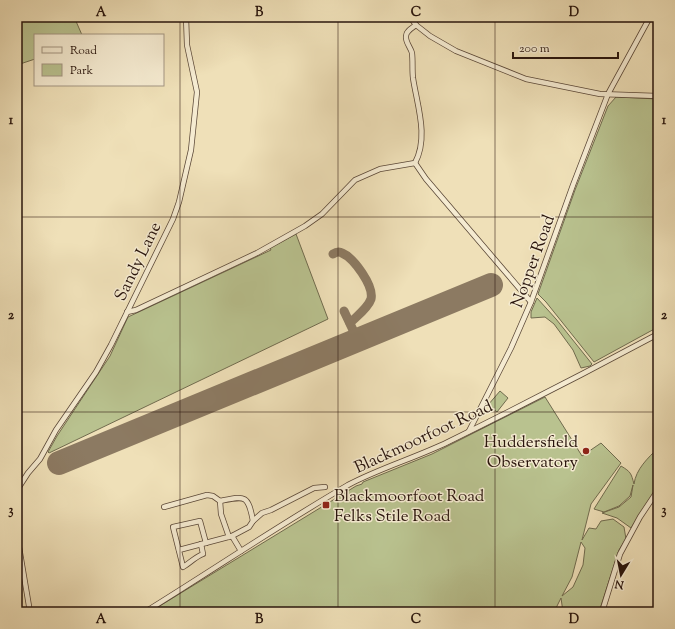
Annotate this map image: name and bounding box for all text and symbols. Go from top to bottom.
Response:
text: A [96,4,107,22]
text: B [255,4,264,22]
text: C [411,4,421,22]
text: D [569,4,579,22]
legend [34,34,164,86]
scale bar [513,34,618,60]
text: 200 m [519,40,550,58]
text: Road [70,42,97,60]
text: Park [70,62,93,80]
text: 1 [9,112,14,130]
text: 1 [662,112,667,130]
street label: Nopper Road [506,211,562,312]
street label: Sandy Lane [109,218,168,305]
text: 2 [8,307,15,325]
text: 2 [661,307,668,325]
street label: Blackmoorfoot Road [351,395,497,480]
place label: Huddersfield Observatory [484,431,579,475]
marker: Huddersfield Observatory [581,446,591,456]
place label: Blackmoorfoot Road Felks Stile Road [334,485,485,529]
marker: Blackmoorfoot Road Felks Stile Road [321,500,331,510]
text: 3 [8,502,14,520]
text: 3 [661,502,667,520]
north arrow [601,555,641,595]
text: N [614,575,626,593]
text: A [96,611,107,629]
text: B [255,611,264,629]
text: C [411,611,421,629]
text: D [569,611,579,629]

